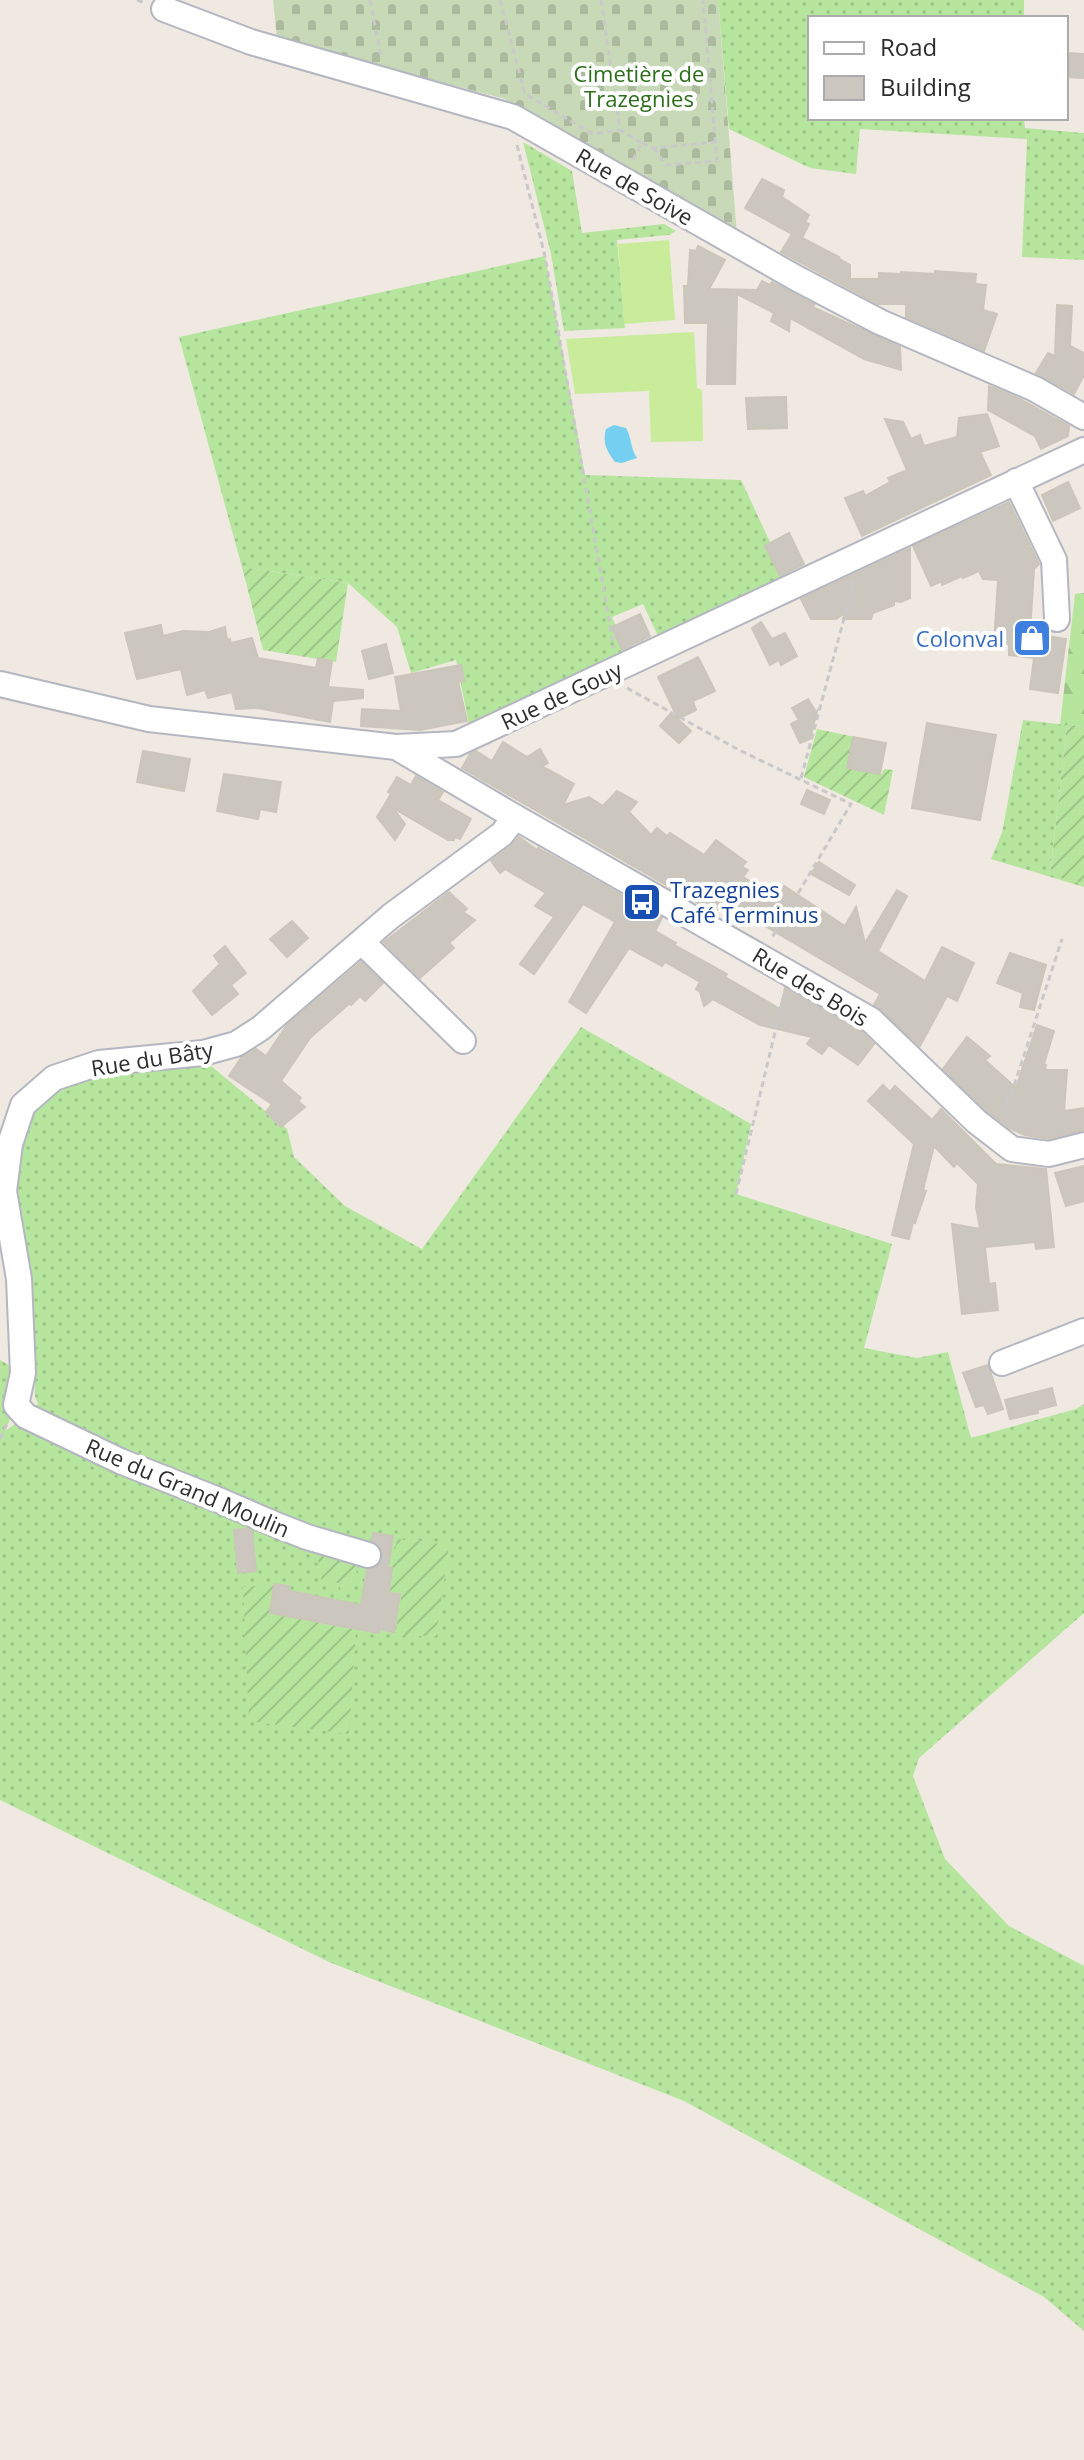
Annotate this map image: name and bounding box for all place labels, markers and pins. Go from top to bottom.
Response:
shop icon: Colonval [1011,617,1053,659]
place label: Colonval [916,623,1004,653]
place label: Trazegnies Café Terminus [670,874,818,929]
bus stop icon: Trazegnies Café Terminus [621,881,663,923]

